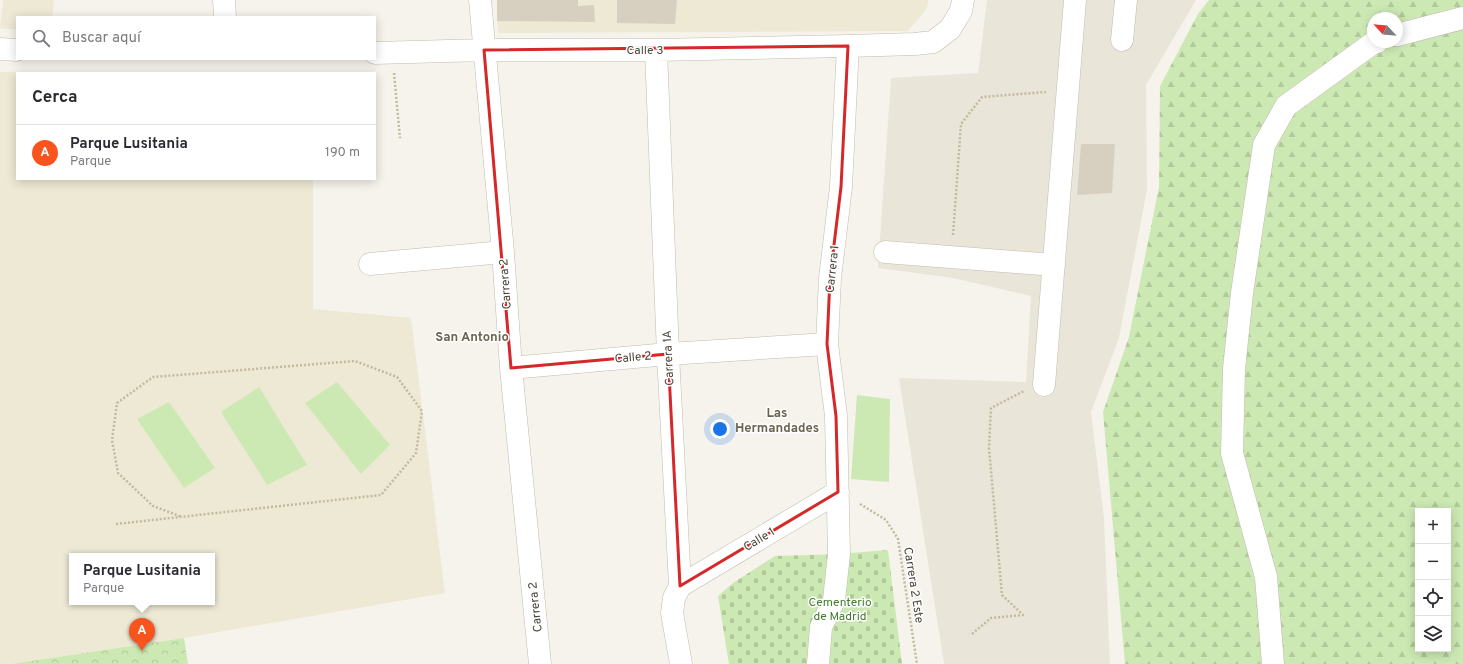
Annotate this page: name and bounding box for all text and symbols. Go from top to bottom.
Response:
north arrow [1367,12,1403,48]
search box [16,16,376,60]
icon: search [30,27,52,49]
text: Buscar aquí [62,29,141,48]
street label: Calle 3 [627,43,663,59]
text: Cerca [32,87,78,109]
text: Parque Lusitania [70,135,188,154]
text: A [40,145,50,161]
text: 190 m [325,145,360,161]
text: Parque [70,154,111,170]
street label: Carrera 1 [823,244,843,294]
street label: Carrera 2 [496,258,516,310]
district label: San Antonio [435,330,509,346]
street label: Carrera 1A [660,330,678,386]
street label: Calle 2 [614,348,652,368]
district label: Las Hermandades [735,406,819,437]
your location [710,419,730,439]
map controls [1415,508,1451,652]
button: + [1415,508,1451,544]
street label: Calle 1 [741,524,778,556]
button: − [1415,544,1451,580]
street label: Carrera 2 Este [899,546,927,624]
popup [69,553,215,605]
text: Parque Lusitania [83,562,201,581]
button: locate [1415,580,1451,616]
text: Parque [83,581,124,597]
street label: Carrera 2 [525,581,547,633]
park label: Cementerio de Madrid [808,595,872,625]
button: layers [1415,616,1451,652]
pin: A [129,618,155,651]

